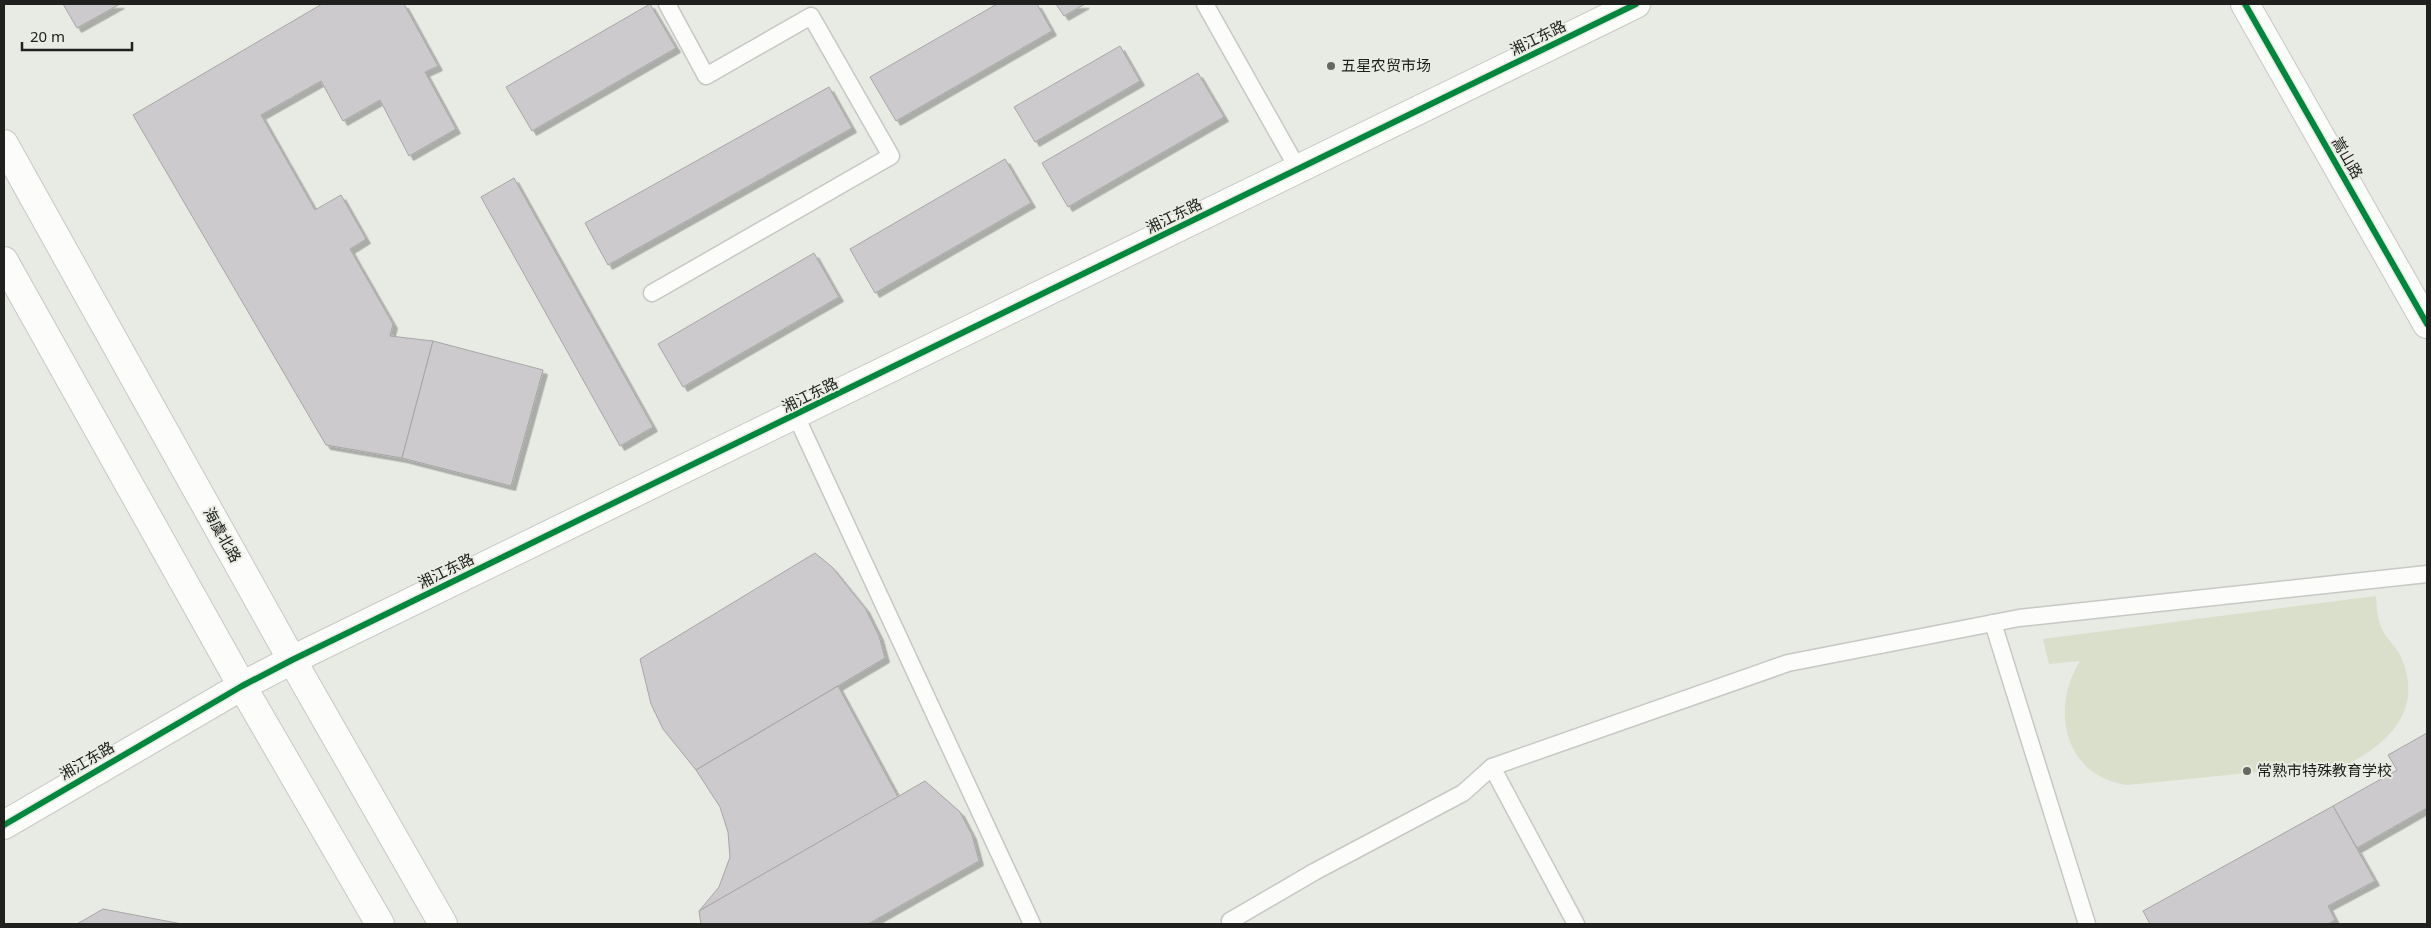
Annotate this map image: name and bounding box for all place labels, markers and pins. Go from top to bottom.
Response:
place label: 五星农贸市场 [1341,55,1431,75]
marker: 五星农贸市场 [1325,60,1337,72]
place label: 常熟市特殊教育学校 [2257,760,2392,780]
marker: 常熟市特殊教育学校 [2241,765,2253,777]

